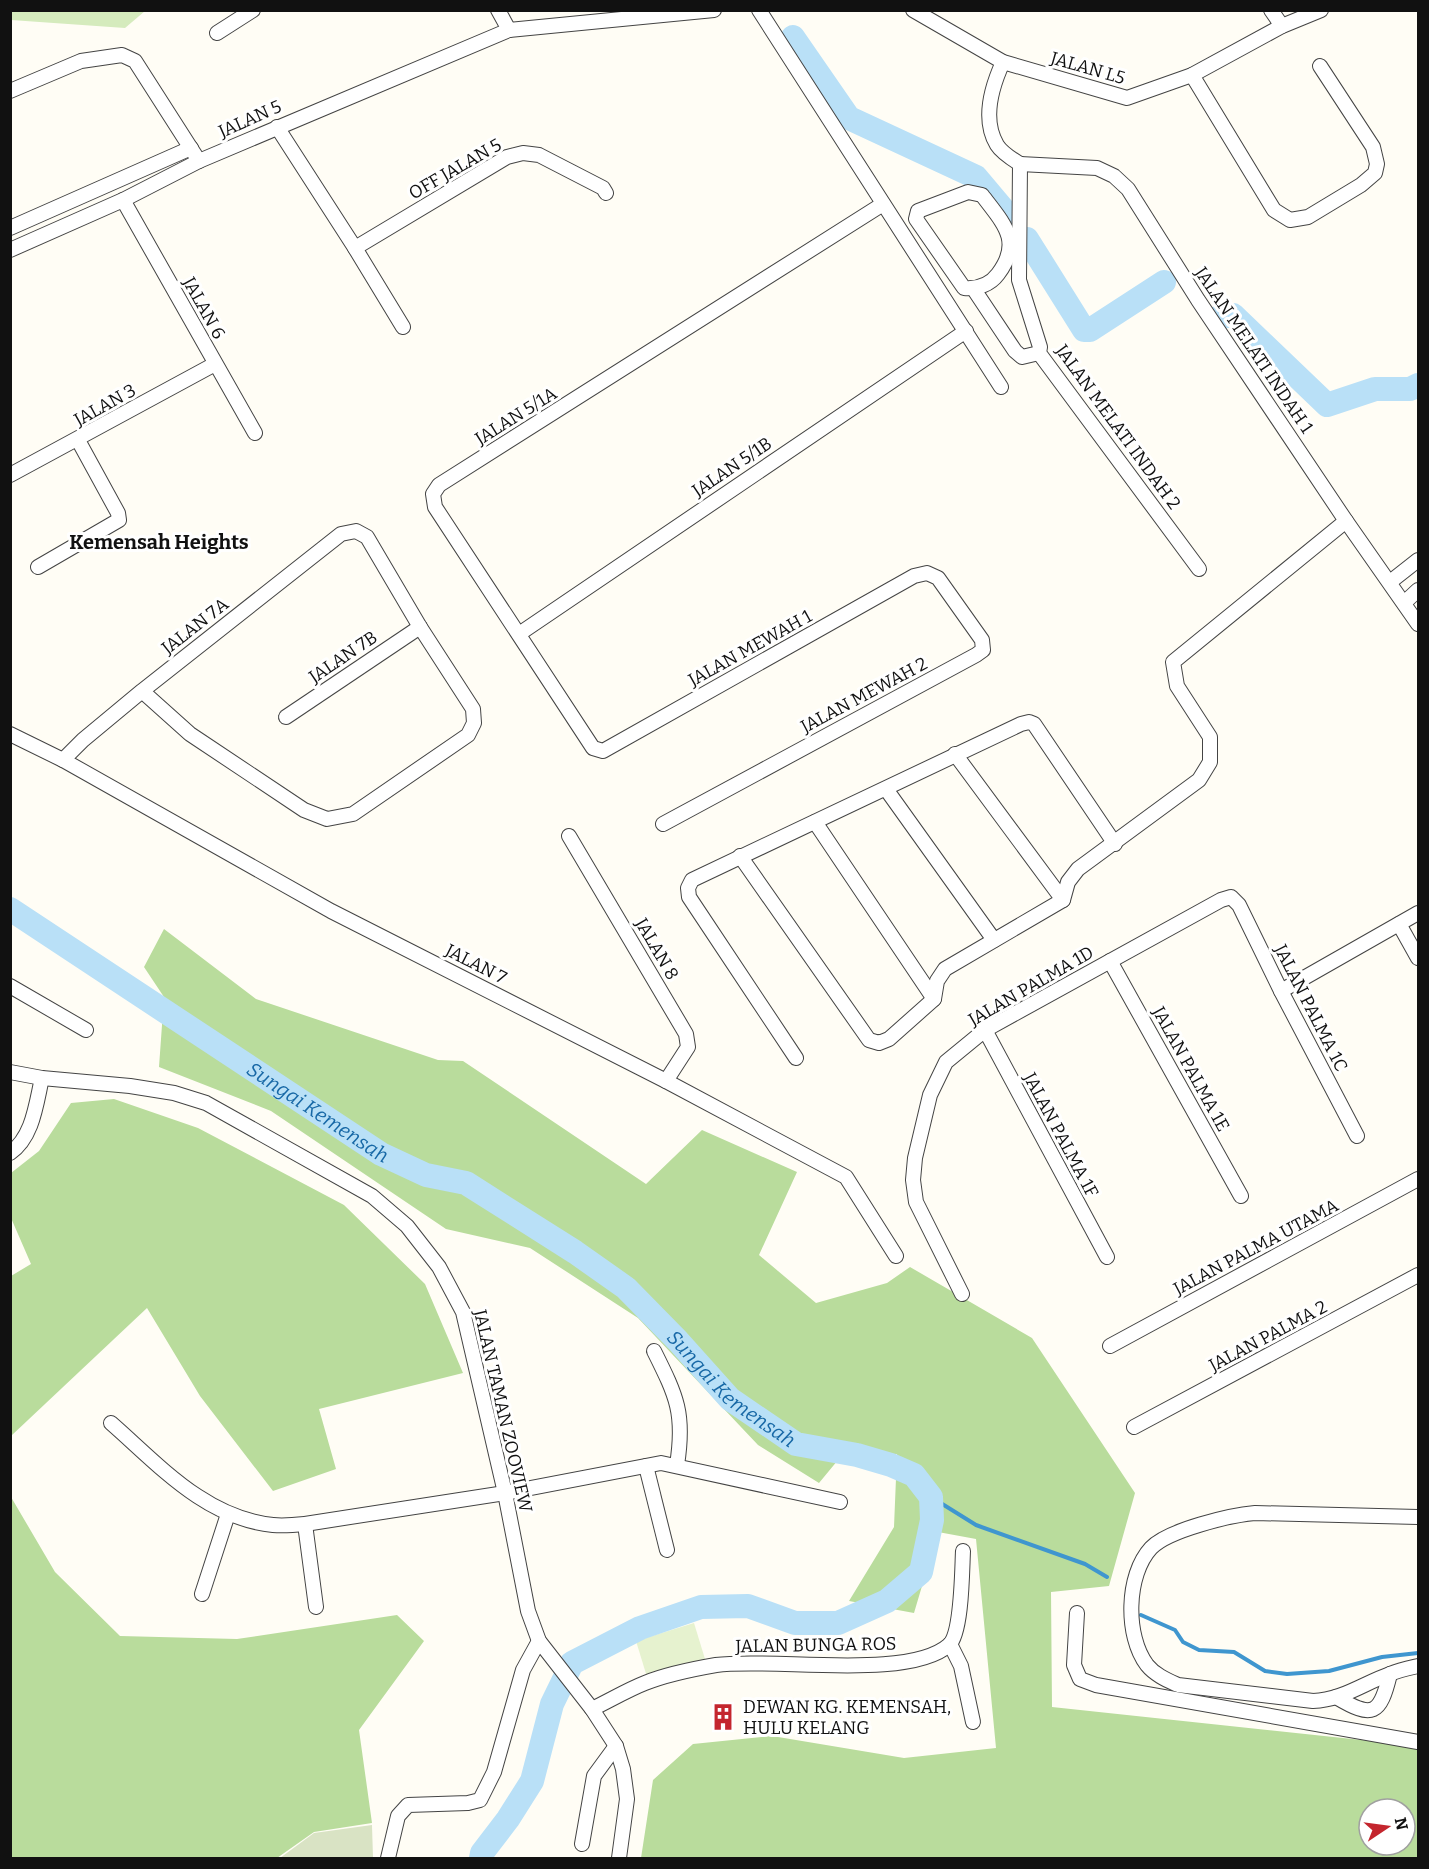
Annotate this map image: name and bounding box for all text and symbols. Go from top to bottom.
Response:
street label: JALAN L5 [1047,47,1128,89]
street label: JALAN 5 [214,95,285,143]
street label: OFF JALAN 5 [405,134,505,204]
street label: JALAN MELATI INDAH 1 [1190,262,1318,438]
street label: JALAN 6 [178,272,230,343]
street label: JALAN MELATI INDAH 2 [1050,340,1185,514]
street label: JALAN 3 [69,379,140,431]
street label: JALAN 5/1A [470,382,561,450]
street label: JALAN 5/1B [687,432,776,502]
district label: Kemensah Heights [69,530,249,554]
street label: JALAN 7A [156,593,233,660]
street label: JALAN MEWAH 1 [684,605,816,692]
street label: JALAN 7B [304,626,381,688]
street label: JALAN MEWAH 2 [796,652,931,738]
street label: JALAN 8 [630,913,683,984]
street label: JALAN 7 [441,939,510,989]
street label: JALAN PALMA 1C [1269,940,1352,1075]
street label: JALAN PALMA 1D [964,941,1098,1031]
street label: JALAN PALMA 1E [1147,1002,1234,1135]
water label: Sungai Kemensah [242,1057,392,1168]
street label: JALAN PALMA 1F [1018,1068,1103,1201]
street label: JALAN PALMA UTAMA [1169,1194,1342,1300]
street label: JALAN PALMA 2 [1204,1296,1331,1377]
street label: JALAN TAMAN ZOOVIEW [469,1306,537,1515]
water label: Sungai Kemensah [662,1325,800,1452]
street label: JALAN BUNGA ROS [734,1633,897,1657]
place label: DEWAN KG. KEMENSAH, HULU KELANG [743,1696,951,1739]
building icon: DEWAN KG. KEMENSAH, HULU KELANG [708,1702,738,1732]
north arrow [1357,1797,1417,1857]
text: N [1390,1816,1412,1832]

